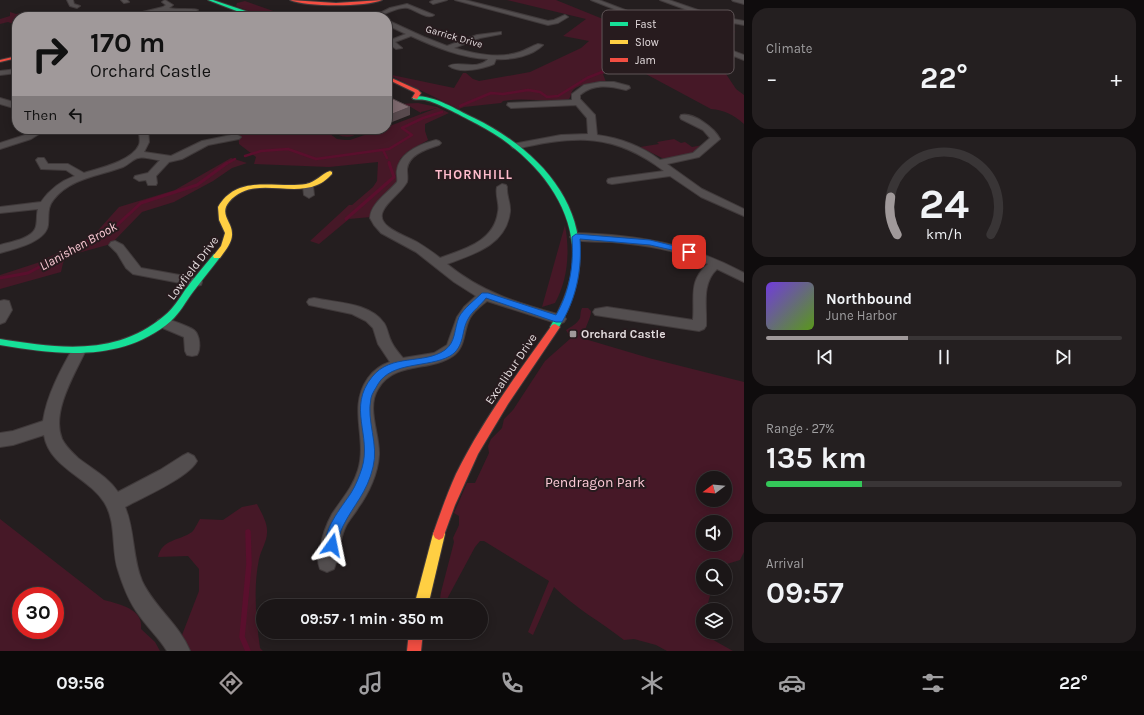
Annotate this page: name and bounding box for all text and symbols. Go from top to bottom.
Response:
legend [602,10,734,74]
text: Fast [635,18,656,31]
street label: Garrick Drive [424,23,484,51]
text: 170 m [90,26,165,59]
icon: right [24,28,76,80]
text: Slow [635,36,659,49]
text: Climate [766,41,812,56]
text: Jam [635,54,656,67]
text: Orchard Castle [90,60,211,82]
text: 22° [920,60,968,96]
text: − [766,66,778,92]
text: + [1110,66,1122,92]
icon: left [65,104,87,126]
text: Then [24,106,57,124]
district label: THORNHILL [435,167,513,182]
text: 24 [919,180,969,228]
water label: Llanishen Brook [37,218,120,273]
text: km/h [926,225,962,242]
street label: Lowfield Drive [165,233,221,303]
pin [672,235,706,269]
icon: arrive [678,241,700,263]
text: Northbound [826,290,912,308]
text: June Harbor [826,308,897,323]
place label: Orchard Castle [581,327,666,341]
marker: Orchard Castle [568,329,578,339]
street label: Excalibur Drive [482,331,540,407]
icon: previous [814,346,836,368]
icon: pause [933,346,955,368]
icon: next [1052,346,1074,368]
text: Range · 27% [766,421,835,436]
text: 135 km [766,440,867,476]
north arrow [696,471,732,507]
map controls [696,471,732,639]
park label: Pendragon Park [545,474,645,491]
button: sound [696,515,732,551]
position arrow [311,524,353,566]
text: Arrival [766,556,804,571]
button: search [696,559,732,595]
text: 09:57 [766,575,844,611]
speed limit sign: 30 [12,587,64,639]
button: layers [696,603,732,639]
text: 09:57 · 1 min · 350 m [300,610,444,628]
icon: directions [217,669,245,697]
icon: music [357,669,385,697]
icon: phone [498,669,526,697]
icon: climate [638,669,666,697]
icon: car [778,669,806,697]
icon: filters [919,669,947,697]
text: 09:56 [56,672,105,694]
text: 22° [1059,672,1088,694]

